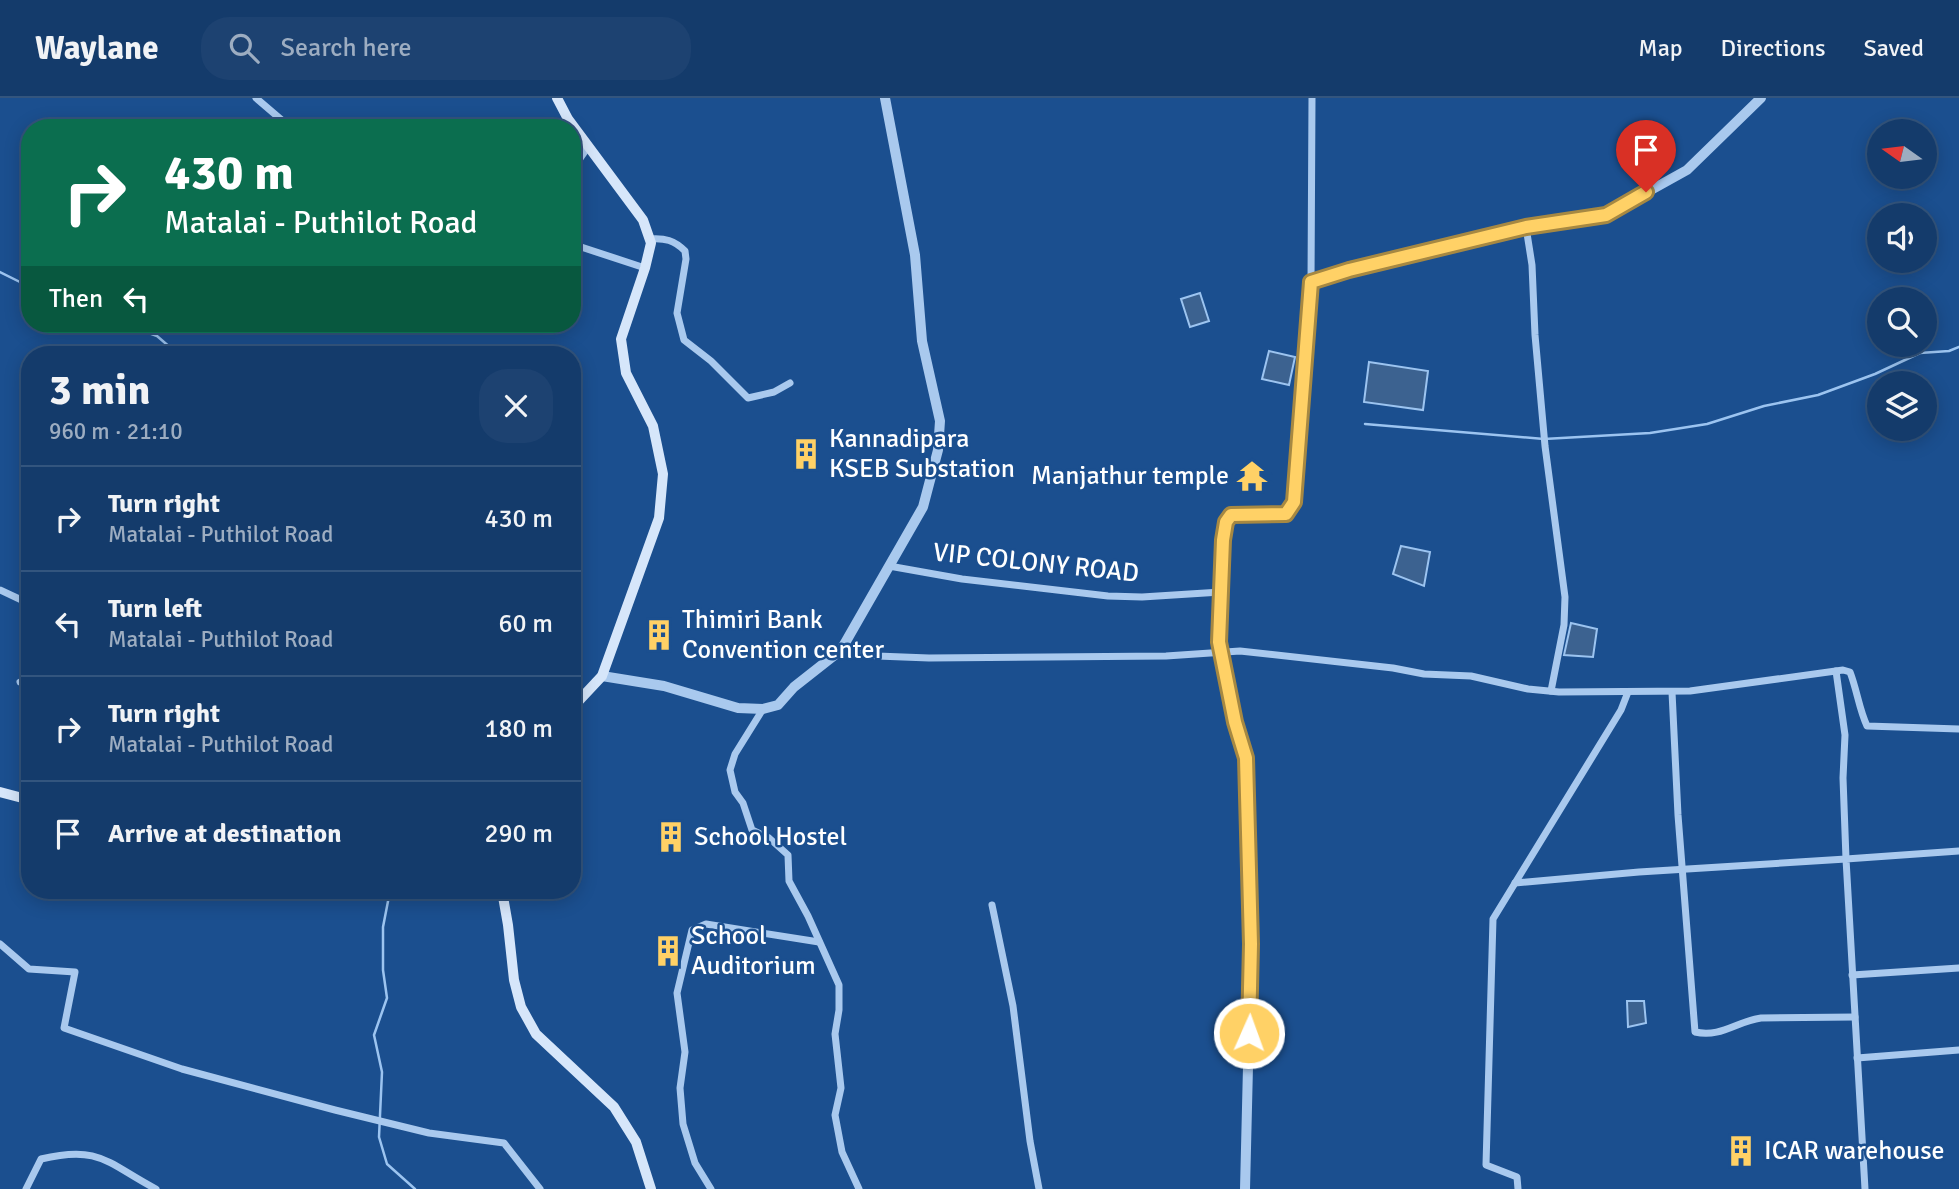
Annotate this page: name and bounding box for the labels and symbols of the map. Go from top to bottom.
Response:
north arrow [1867,119,1937,189]
pin [1616,120,1676,192]
place label: Kannadipara KSEB Substation [829,423,1015,485]
building icon: Kannadipara KSEB Substation [789,437,823,471]
temple icon: Manjathur temple [1235,459,1269,493]
place label: Manjathur temple [1031,460,1229,492]
street label: VIP COLONY ROAD [931,536,1141,590]
place label: Thimiri Bank Convention center [682,604,884,666]
building icon: Thimiri Bank Convention center [642,618,676,652]
building icon: School Hostel [654,820,688,854]
place label: School Hostel [694,821,847,853]
place label: School Auditorium [691,920,816,982]
building icon: School Auditorium [651,934,685,968]
position arrow [1212,996,1286,1070]
building icon: ICAR warehouse [1724,1134,1758,1168]
place label: ICAR warehouse [1764,1135,1945,1167]

